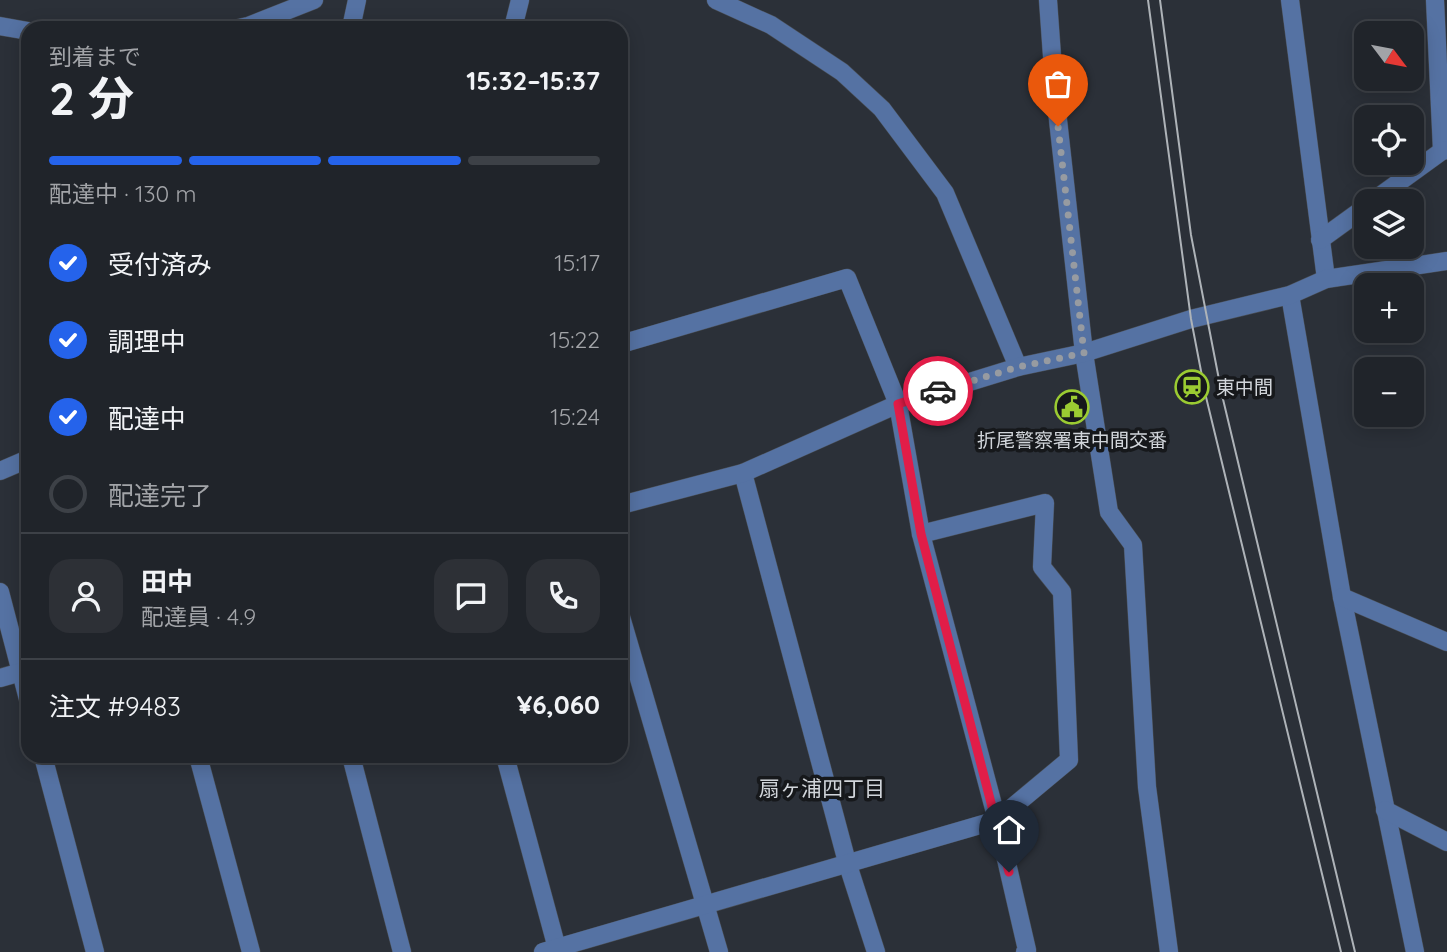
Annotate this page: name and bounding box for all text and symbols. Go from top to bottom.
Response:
north arrow [1354,21,1424,91]
map controls [1354,21,1424,427]
text: 到着まで [49,42,141,71]
pin [1028,54,1088,126]
text: 15:32–15:37 [466,64,600,97]
icon: bag [1039,65,1077,103]
text: 2 分 [49,69,134,127]
button: locate [1354,105,1424,175]
text: 配達中 · 130 m [49,179,197,208]
button: layers [1354,189,1424,259]
icon: check [49,244,87,282]
text: 受付済み [108,248,212,281]
text: 15:17 [554,248,600,277]
button: + [1354,273,1424,343]
icon: check [49,321,87,359]
text: 調理中 [108,325,186,358]
text: 15:22 [549,325,600,354]
courier [903,356,973,426]
button: − [1354,357,1424,427]
station icon: 東中間 [1173,368,1211,406]
icon: car [919,372,957,410]
place label: 東中間 [1216,375,1273,399]
public building icon: 折尾警察署東中間交番 [1053,388,1091,426]
icon: check [49,398,87,436]
text: 配達中 [108,402,186,435]
text: 15:24 [550,402,600,431]
place label: 折尾警察署東中間交番 [977,428,1167,452]
text: 配達完了 [108,479,212,512]
button: person [49,559,123,633]
button: chat [434,559,508,633]
button: phone [526,559,600,633]
text: 田中 [141,565,193,598]
text: 配達員 · 4.9 [141,602,256,631]
text: ¥6,060 [517,688,600,721]
text: 注文 #9483 [49,690,181,723]
district label: 扇ヶ浦四丁目 [759,775,885,801]
pin [979,800,1039,872]
icon: home [990,811,1028,849]

